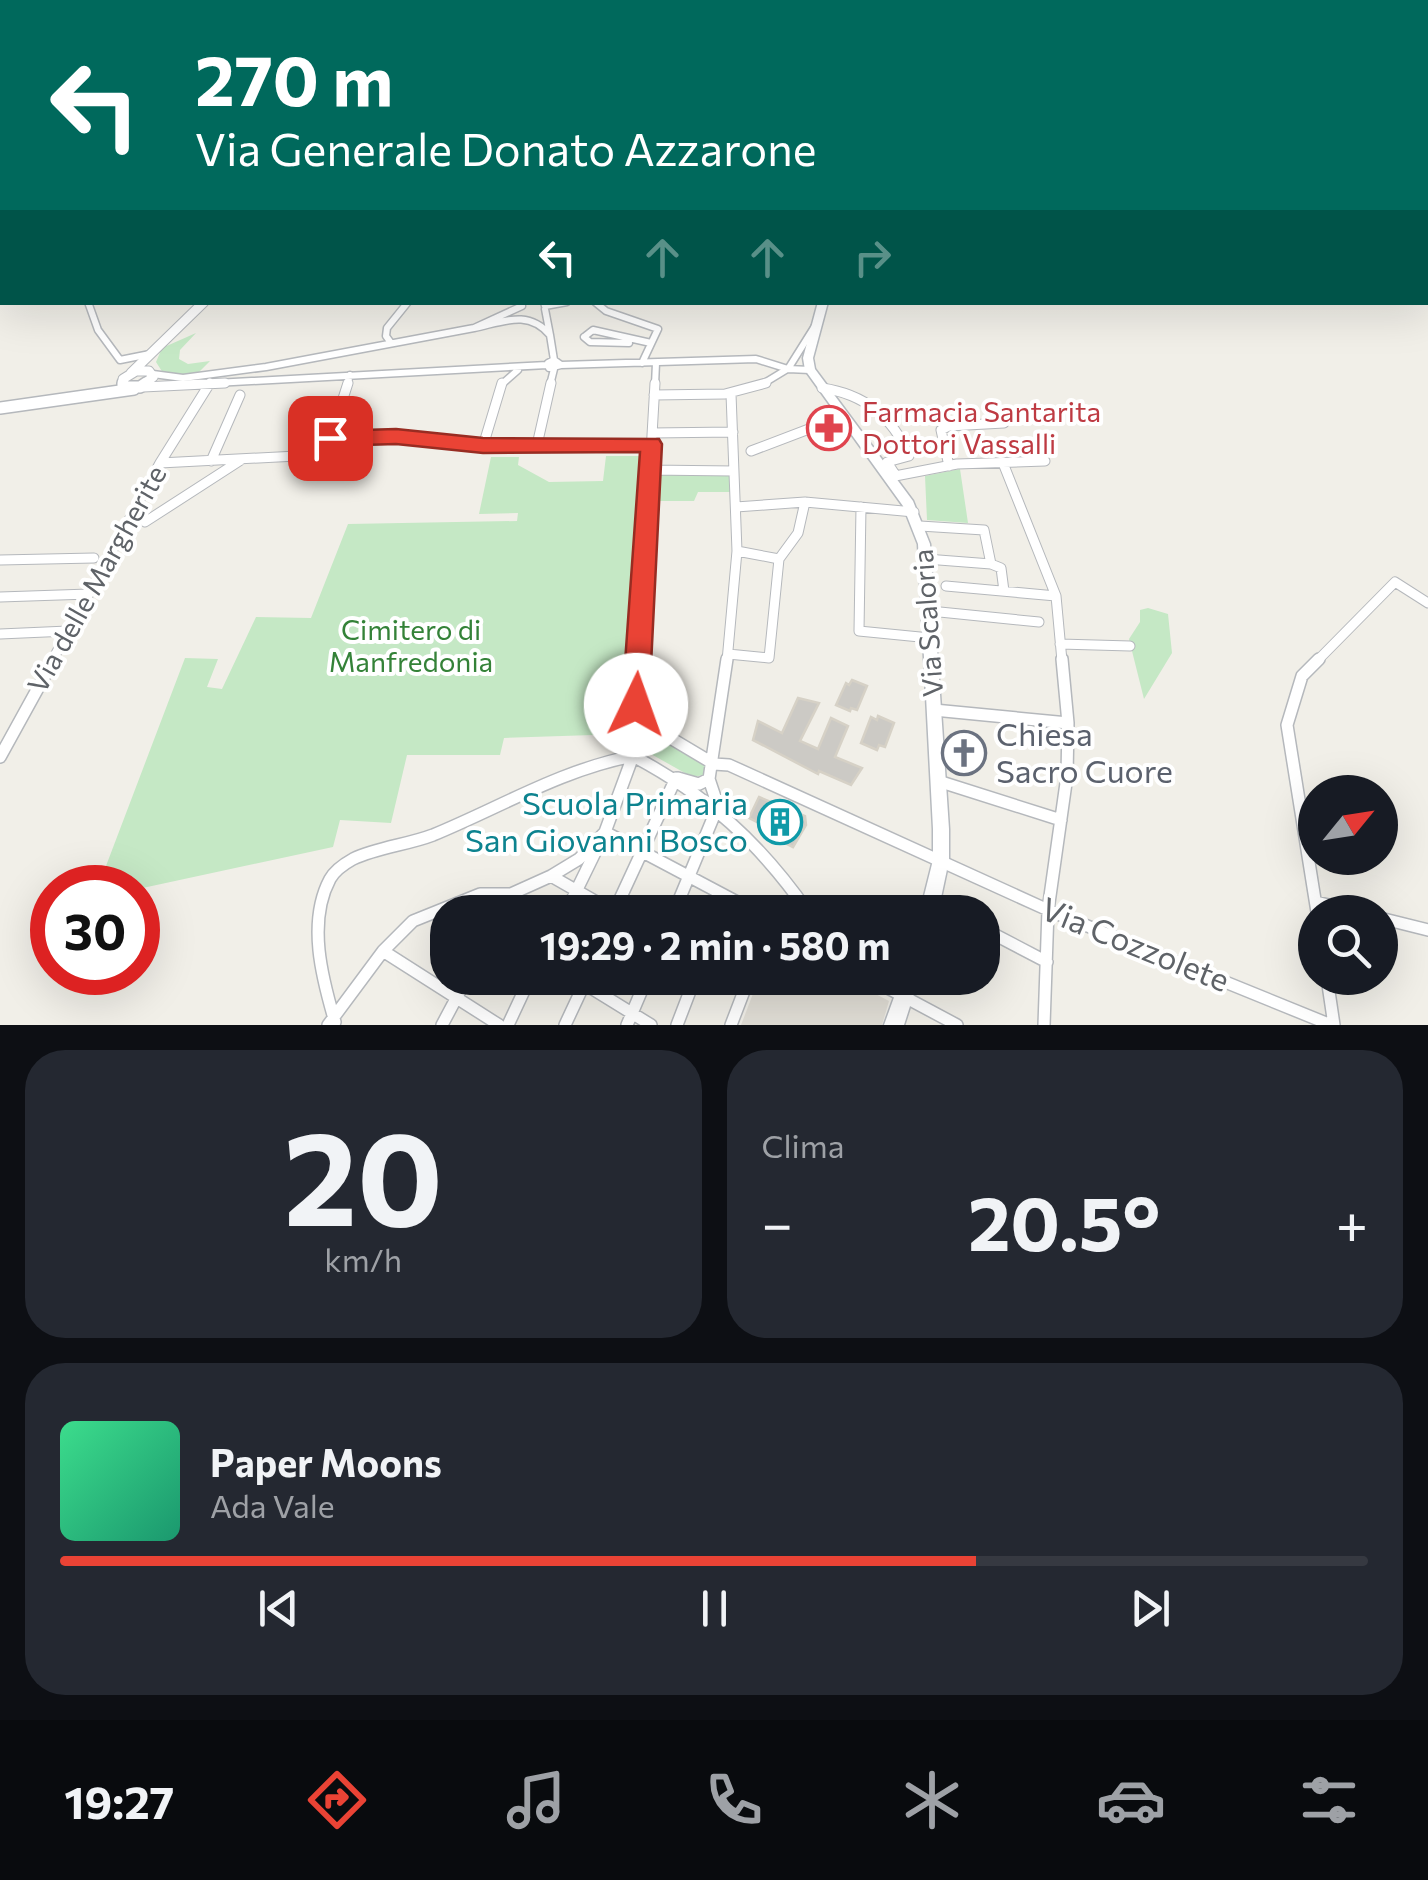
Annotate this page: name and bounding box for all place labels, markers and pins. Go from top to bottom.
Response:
place label: Farmacia Santarita Dottori Vassalli [862,394,1101,460]
pin [288,396,373,481]
pharmacy icon: Farmacia Santarita Dottori Vassalli [806,405,852,451]
place label: Chiesa Sacro Cuore [996,713,1173,790]
church icon: Chiesa Sacro Cuore [941,730,987,776]
place label: Scuola Primaria San Giovanni Bosco [465,782,748,859]
building icon: Scuola Primaria San Giovanni Bosco [757,799,803,845]

